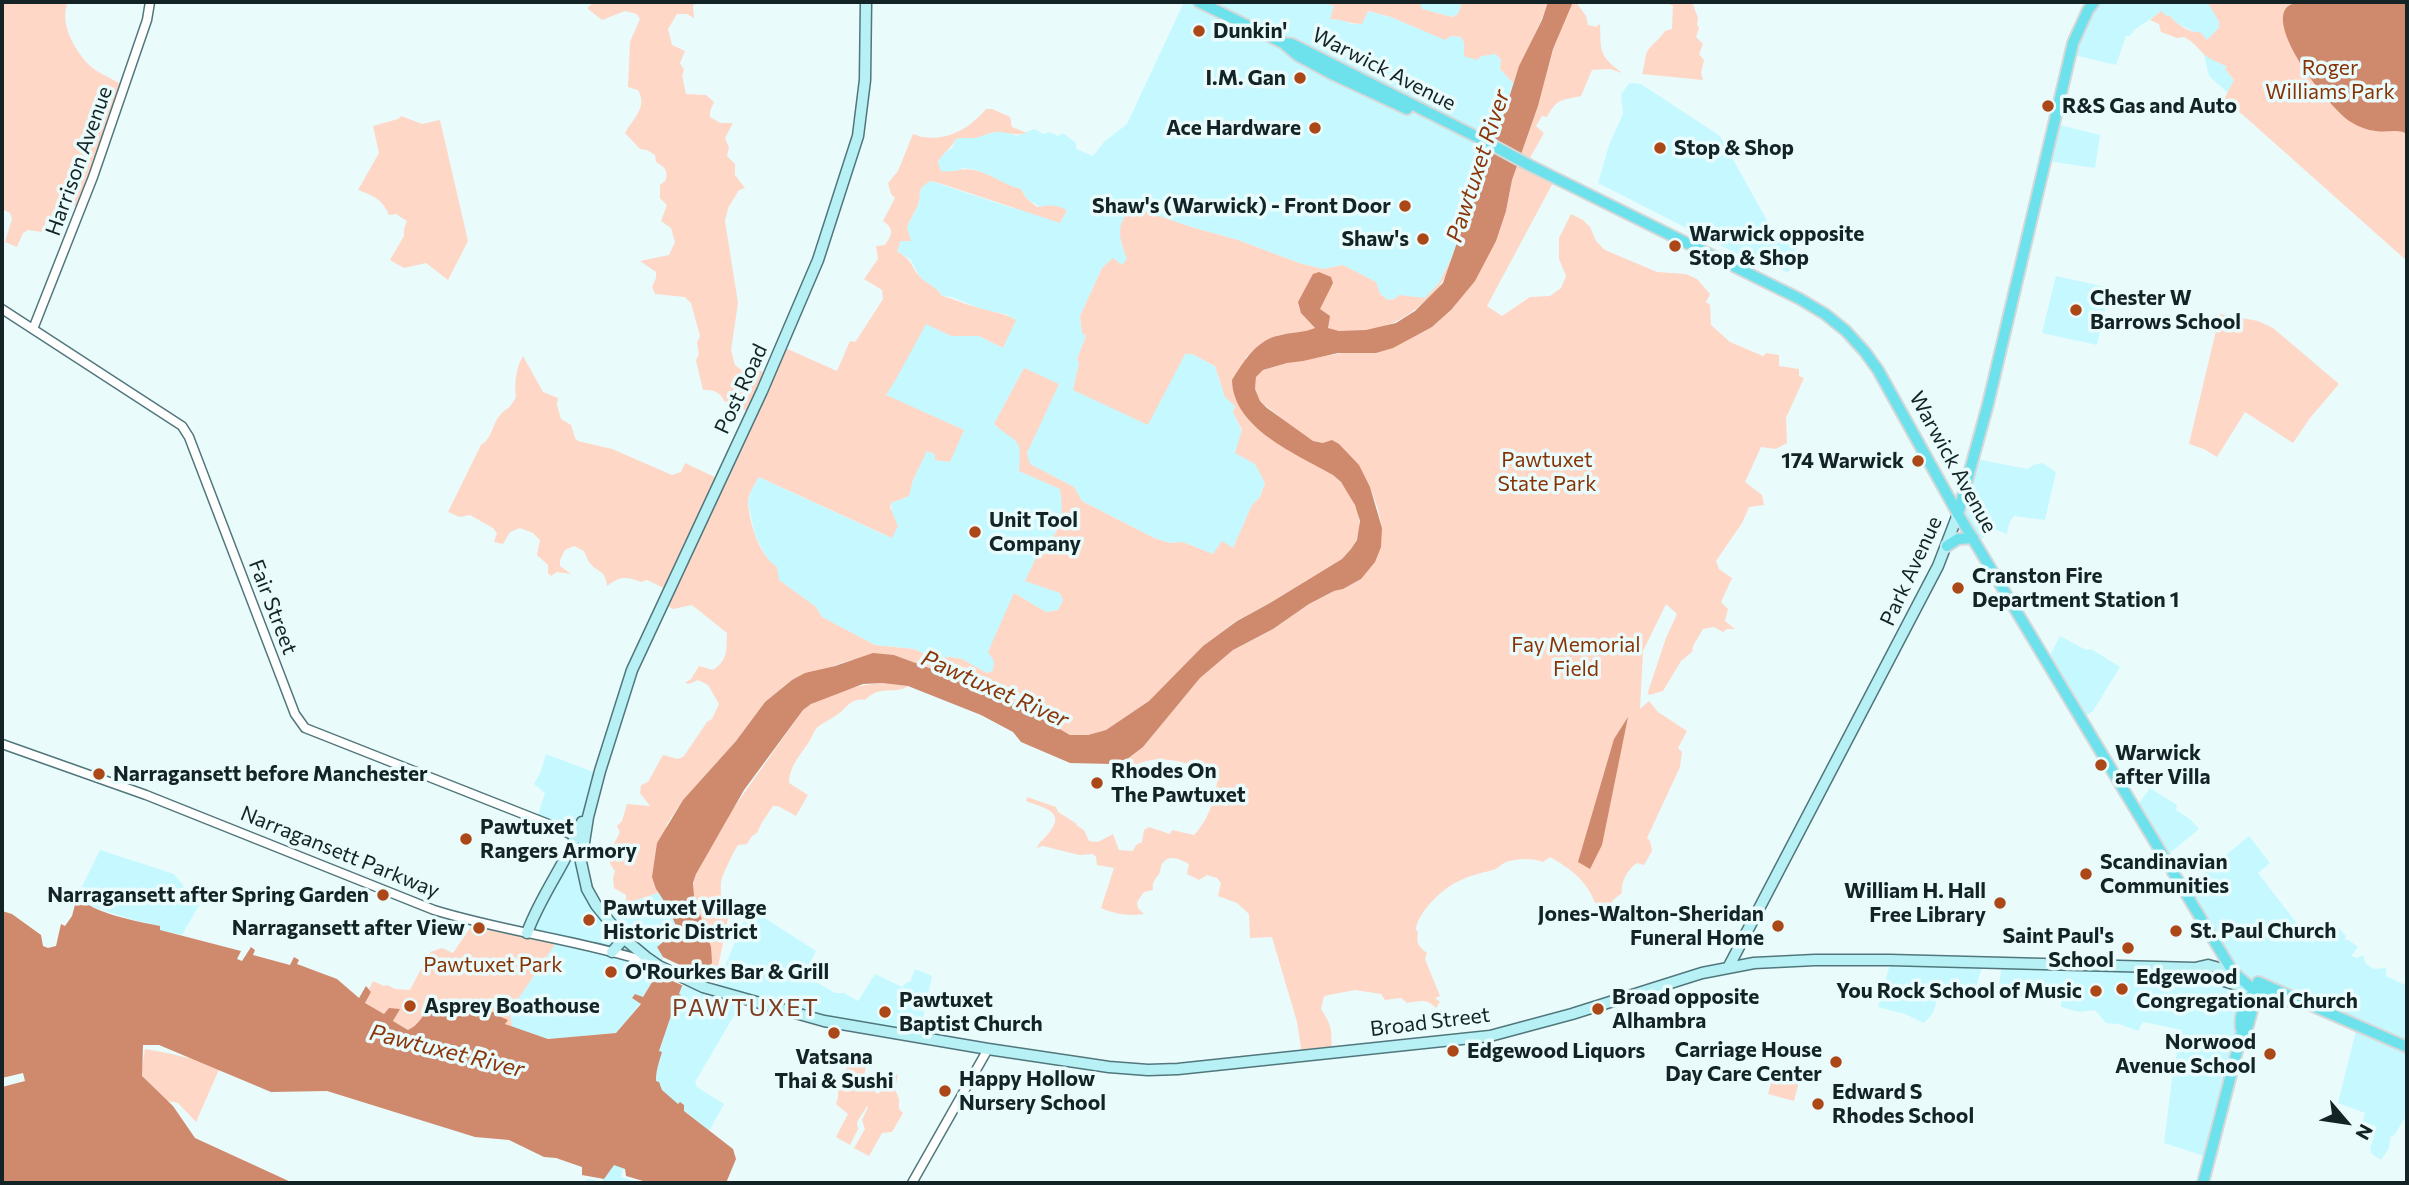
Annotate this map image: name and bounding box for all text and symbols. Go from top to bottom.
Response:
place label: Dunkin' [1213,18,1287,44]
street label: Warwick Avenue [1308,22,1460,116]
marker: Dunkin' [1191,23,1207,39]
park label: Roger Williams Park [2265,55,2395,105]
place label: I.M. Gan [1206,65,1286,91]
marker: I.M. Gan [1292,70,1308,86]
street label: Harrison Avenue [40,83,118,239]
water label: Pawtuxet River [1440,86,1516,246]
place label: R&S Gas and Auto [2062,93,2237,119]
marker: R&S Gas and Auto [2040,98,2056,114]
place label: Ace Hardware [1166,115,1301,141]
marker: Ace Hardware [1307,120,1323,136]
place label: Stop & Shop [1674,135,1794,161]
marker: Stop & Shop [1652,140,1668,156]
place label: Shaw's (Warwick) - Front Door [1092,193,1391,219]
marker: Shaw's (Warwick) - Front Door [1397,198,1413,214]
place label: Warwick opposite Stop & Shop [1689,221,1864,271]
place label: Shaw's [1341,226,1409,252]
marker: Shaw's [1415,231,1431,247]
marker: Warwick opposite Stop & Shop [1667,238,1683,254]
place label: Chester W Barrows School [2090,285,2241,335]
marker: Chester W Barrows School [2068,302,2084,318]
street label: Post Road [709,340,773,438]
street label: Warwick Avenue [1904,387,2002,537]
park label: Pawtuxet State Park [1497,447,1597,497]
place label: 174 Warwick [1781,448,1904,474]
marker: 174 Warwick [1910,453,1926,469]
place label: Unit Tool Company [989,507,1081,557]
street label: Park Avenue [1875,512,1947,630]
marker: Unit Tool Company [967,524,983,540]
street label: Fair Street [243,556,303,658]
place label: Cranston Fire Department Station 1 [1972,563,2179,613]
marker: Cranston Fire Department Station 1 [1950,580,1966,596]
park label: Fay Memorial Field [1511,632,1641,682]
water label: Pawtuxet River [917,644,1073,734]
place label: Warwick after Villa [2115,740,2210,790]
marker: Warwick after Villa [2093,757,2109,773]
place label: Rhodes On The Pawtuxet [1111,758,1246,808]
place label: Narragansett before Manchester [113,761,428,787]
marker: Narragansett before Manchester [91,766,107,782]
marker: Rhodes On The Pawtuxet [1089,775,1105,791]
street label: Narragansett Parkway [237,801,443,903]
place label: Pawtuxet Rangers Armory [480,814,637,864]
marker: Pawtuxet Rangers Armory [458,831,474,847]
place label: Scandinavian Communities [2100,849,2229,899]
marker: Scandinavian Communities [2078,866,2094,882]
place label: William H. Hall Free Library [1844,878,1986,928]
place label: Narragansett after Spring Garden [47,882,369,908]
marker: Narragansett after Spring Garden [375,887,391,903]
place label: Pawtuxet Village Historic District [603,895,767,945]
marker: William H. Hall Free Library [1992,895,2008,911]
place label: Jones-Walton-Sheridan Funeral Home [1538,901,1764,951]
marker: Pawtuxet Village Historic District [581,912,597,928]
place label: Narragansett after View [232,915,465,941]
marker: Jones-Walton-Sheridan Funeral Home [1770,918,1786,934]
place label: St. Paul Church [2190,918,2336,944]
marker: Narragansett after View [471,920,487,936]
place label: Saint Paul's School [2003,923,2114,973]
marker: St. Paul Church [2168,923,2184,939]
marker: Saint Paul's School [2120,940,2136,956]
park label: Pawtuxet Park [423,952,563,978]
place label: O'Rourkes Bar & Grill [625,959,829,985]
marker: O'Rourkes Bar & Grill [603,964,619,980]
place label: Edgewood Congregational Church [2136,964,2358,1014]
place label: You Rock School of Music [1836,978,2082,1004]
marker: Edgewood Congregational Church [2114,981,2130,997]
marker: You Rock School of Music [2088,983,2104,999]
place label: Broad opposite Alhambra [1612,984,1759,1034]
place label: Pawtuxet Baptist Church [899,987,1043,1037]
place label: Asprey Boathouse [424,993,600,1019]
district label: PAWTUXET [673,994,819,1022]
marker: Asprey Boathouse [402,998,418,1014]
marker: Broad opposite Alhambra [1590,1001,1606,1017]
street label: Broad Street [1369,1002,1491,1042]
marker: Pawtuxet Baptist Church [877,1004,893,1020]
water label: Pawtuxet River [367,1018,527,1084]
marker: Vatsana Thai & Sushi [826,1025,842,1041]
place label: Norwood Avenue School [2115,1029,2256,1079]
place label: Carriage House Day Care Center [1665,1037,1822,1087]
place label: Edgewood Liquors [1467,1038,1645,1064]
marker: Edgewood Liquors [1445,1043,1461,1059]
place label: Vatsana Thai & Sushi [774,1044,894,1094]
marker: Norwood Avenue School [2262,1046,2278,1062]
marker: Carriage House Day Care Center [1828,1054,1844,1070]
place label: Happy Hollow Nursery School [959,1066,1106,1116]
place label: Edward S Rhodes School [1832,1079,1974,1129]
marker: Happy Hollow Nursery School [937,1083,953,1099]
north arrow [2311,1087,2381,1157]
marker: Edward S Rhodes School [1810,1096,1826,1112]
text: N [2351,1121,2378,1144]

